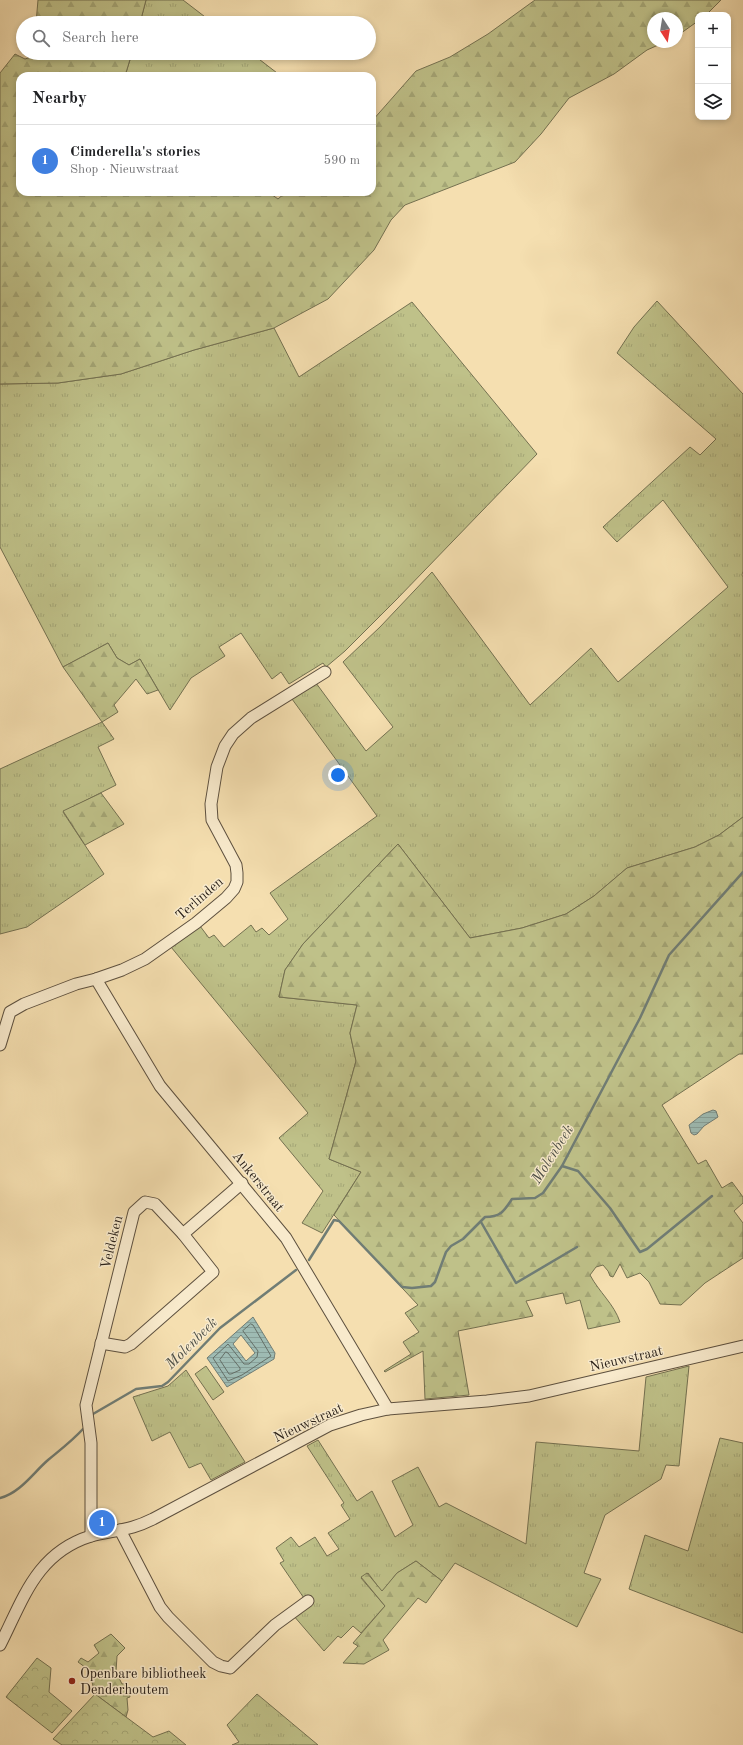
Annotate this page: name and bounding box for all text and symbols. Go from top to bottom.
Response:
north arrow [647,12,683,48]
map controls [695,12,731,120]
button: + [695,12,731,48]
search box [16,16,376,60]
icon: search [30,27,52,49]
text: Search here [62,31,139,46]
button: − [695,48,731,84]
button: layers [695,84,731,120]
text: Nearby [32,90,87,107]
text: Cimderella's stories [70,145,200,160]
text: 1 [41,154,49,167]
text: 590 m [323,154,360,167]
text: Shop · Nieuwstraat [70,163,179,176]
your location [328,765,348,785]
street label: Terlinden [173,874,226,923]
water label: Molenbeek [529,1123,577,1188]
street label: Ankerstraat [230,1149,287,1215]
street label: Veldeken [99,1214,125,1270]
water label: Molenbeek [163,1315,221,1374]
street label: Nieuwstraat [588,1344,664,1374]
street label: Nieuwstraat [272,1401,345,1445]
pin: 1 [89,1508,115,1538]
place label: Openbare bibliotheek Denderhoutem [80,1667,207,1697]
marker: Openbare bibliotheek Denderhoutem [67,1676,77,1686]

